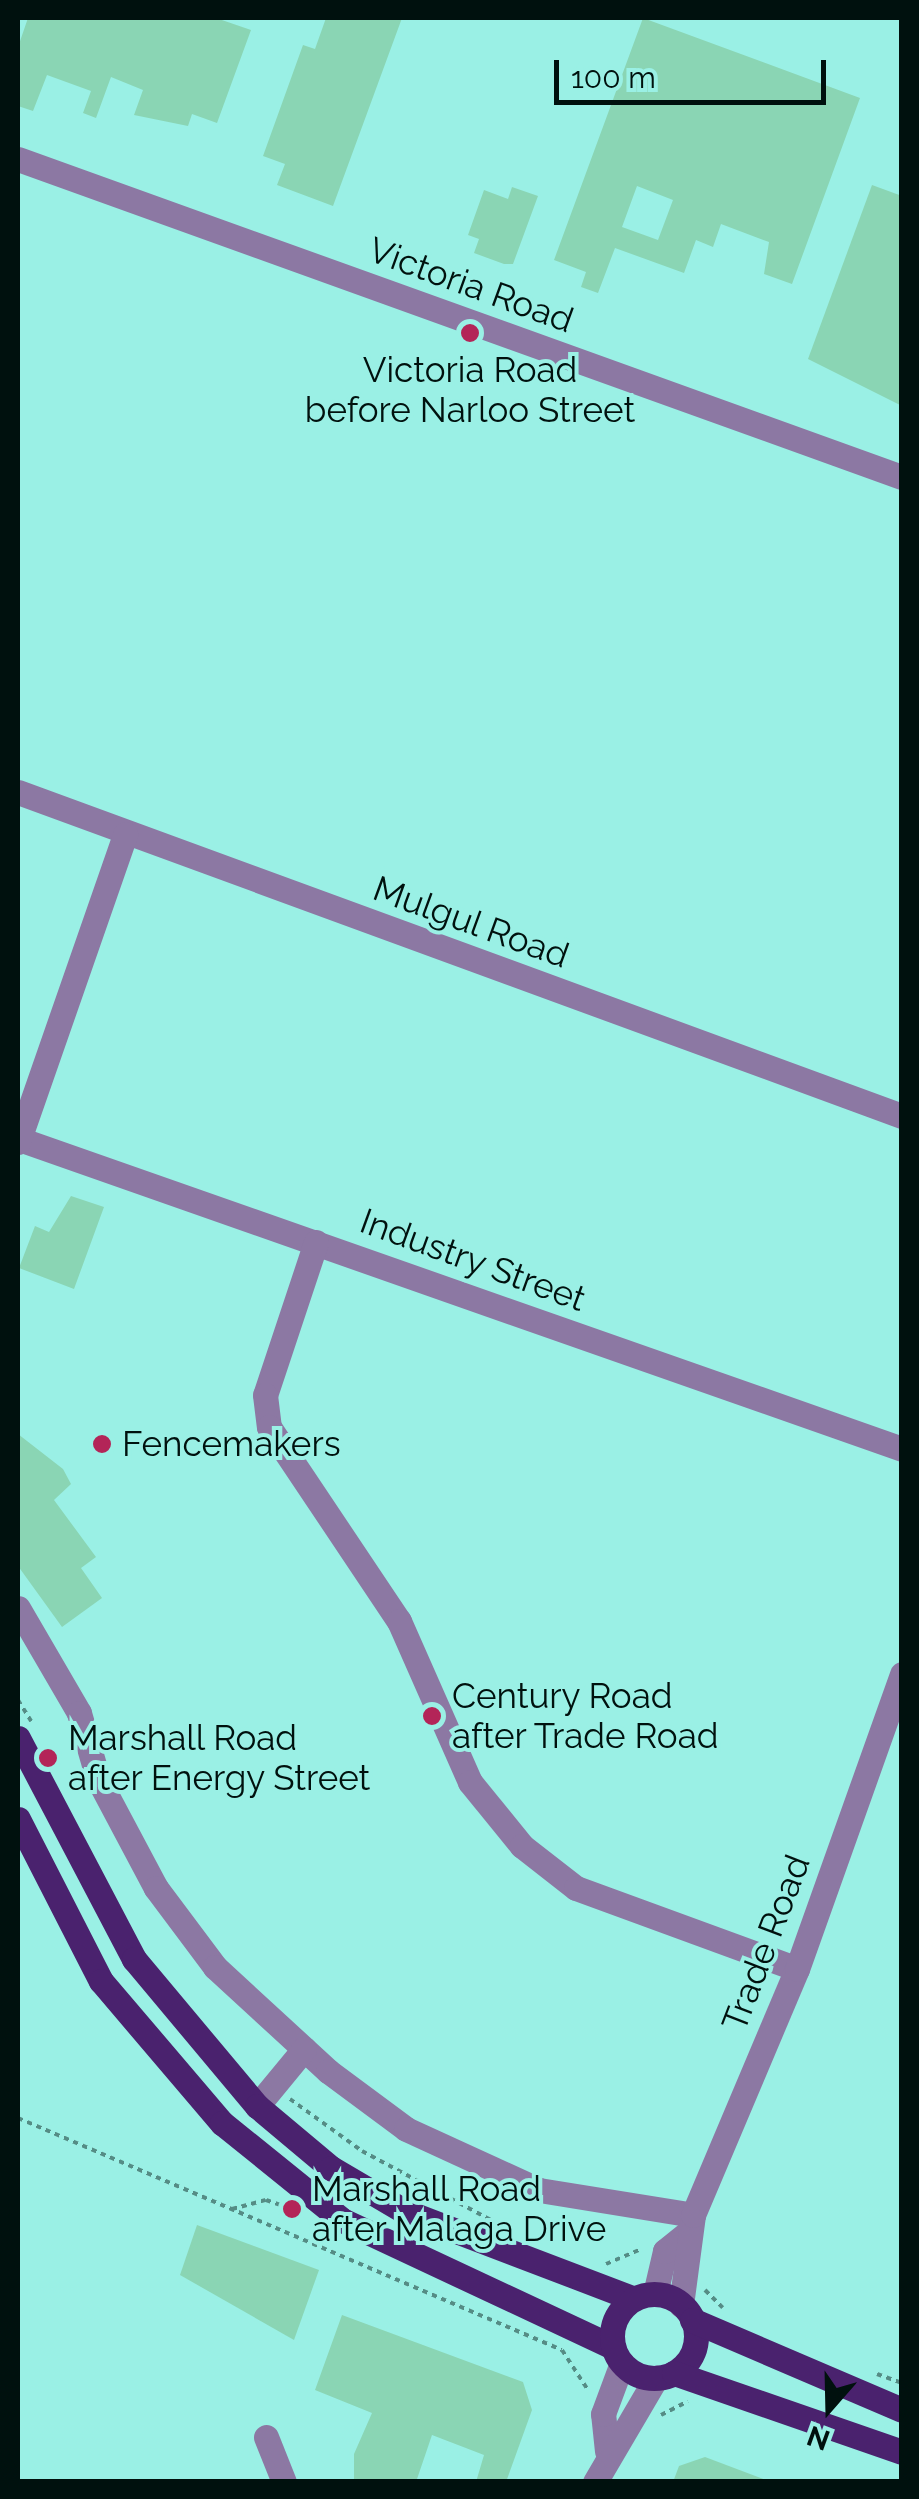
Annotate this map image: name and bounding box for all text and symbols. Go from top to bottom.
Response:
scale bar [559,40,832,102]
text: 100 m [571,60,656,95]
street label: Victoria Road [363,229,579,341]
marker: Victoria Road before Narloo Street [459,322,481,344]
place label: Victoria Road before Narloo Street [305,349,635,431]
street label: Mulgul Road [367,867,575,977]
street label: Industry Street [354,1200,592,1320]
place label: Fencemakers [122,1423,341,1465]
marker: Fencemakers [91,1433,113,1455]
place label: Century Road after Trade Road [452,1675,720,1757]
marker: Century Road after Trade Road [421,1705,443,1727]
place label: Marshall Road after Energy Street [68,1717,372,1799]
marker: Marshall Road after Energy Street [37,1747,59,1769]
street label: Trade Road [713,1849,819,2037]
place label: Marshall Road after Malaga Drive [312,2168,607,2250]
marker: Marshall Road after Malaga Drive [281,2198,303,2220]
north arrow [779,2359,879,2459]
text: N [803,2419,834,2457]

